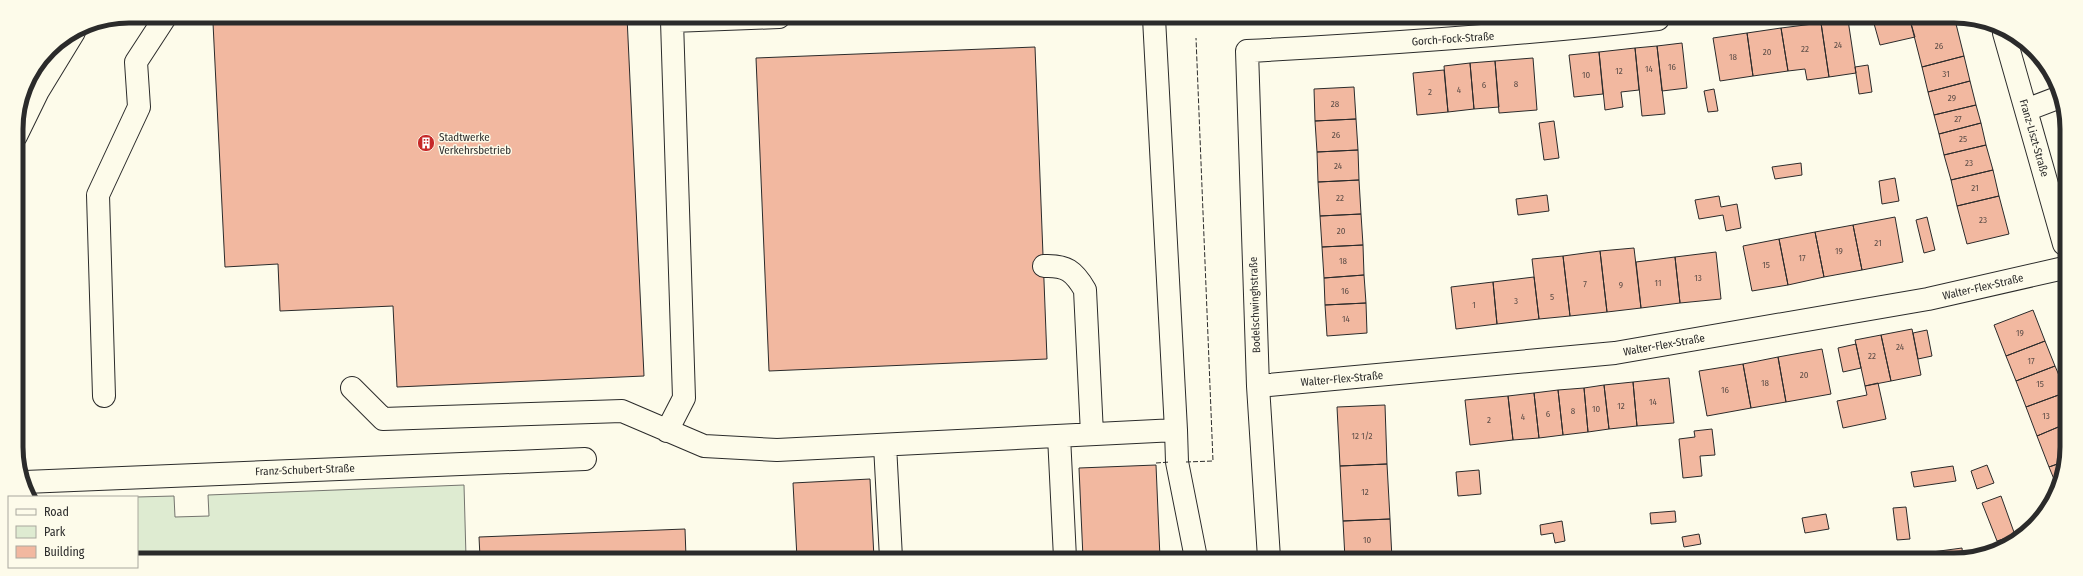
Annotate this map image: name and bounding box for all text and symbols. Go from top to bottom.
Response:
street label: Gorch-Fock-Straße [1411,30,1495,48]
house number: 24 [1834,40,1843,50]
house number: 26 [1935,41,1944,51]
house number: 22 [1801,44,1809,54]
house number: 20 [1763,47,1772,57]
house number: 18 [1729,52,1738,62]
house number: 16 [1668,62,1677,72]
house number: 14 [1645,64,1654,74]
house number: 12 [1615,66,1623,76]
house number: 31 [1942,69,1950,79]
house number: 10 [1582,70,1590,80]
house number: 8 [1514,79,1519,89]
house number: 6 [1482,80,1487,90]
house number: 4 [1457,85,1462,95]
house number: 2 [1428,87,1432,97]
house number: 29 [1948,93,1956,103]
street label: Franz-Liszt-Straße [2017,98,2051,178]
house number: 28 [1331,99,1340,109]
house number: 27 [1954,114,1962,124]
house number: 26 [1332,130,1341,140]
place label: Stadtwerke Verkehrsbetrieb [439,131,511,157]
building icon: Stadtwerke Verkehrsbetrieb [416,133,436,153]
house number: 25 [1959,134,1967,144]
house number: 23 [1965,158,1973,168]
house number: 24 [1334,161,1343,171]
house number: 21 [1971,183,1979,193]
house number: 22 [1336,193,1344,203]
house number: 23 [1979,215,1987,225]
house number: 20 [1337,226,1346,236]
house number: 21 [1874,238,1882,248]
house number: 19 [1835,246,1843,256]
house number: 17 [1798,253,1806,263]
house number: 18 [1339,256,1348,266]
street label: Bodelschwinghstraße [1247,257,1263,353]
house number: 15 [1762,260,1770,270]
street label: Walter-Flex-Straße [1941,271,2025,303]
house number: 13 [1694,273,1702,283]
house number: 11 [1655,278,1661,288]
house number: 7 [1583,279,1587,289]
house number: 9 [1619,280,1623,290]
house number: 16 [1341,286,1350,296]
house number: 5 [1550,292,1554,302]
house number: 3 [1514,296,1518,306]
house number: 1 [1472,300,1476,310]
house number: 14 [1342,314,1351,324]
house number: 19 [2016,328,2024,338]
street label: Walter-Flex-Straße [1622,331,1706,359]
house number: 24 [1896,342,1905,352]
house number: 22 [1868,351,1876,361]
house number: 17 [2027,356,2035,366]
street label: Walter-Flex-Straße [1300,369,1384,389]
house number: 20 [1800,370,1809,380]
house number: 18 [1761,378,1770,388]
house number: 15 [2036,379,2044,389]
house number: 16 [1721,385,1730,395]
house number: 14 [1649,397,1658,407]
house number: 12 [1617,401,1625,411]
house number: 10 [1592,404,1600,414]
house number: 8 [1571,406,1576,416]
house number: 6 [1546,409,1551,419]
house number: 13 [2042,411,2050,421]
house number: 4 [1521,412,1526,422]
house number: 2 [1487,415,1491,425]
house number: 12 1/2 [1352,431,1372,441]
street label: Franz-Schubert-Straße [255,462,355,478]
house number: 12 [1361,487,1369,497]
legend [8,496,138,568]
text: Road [44,505,69,519]
text: Park [44,525,66,539]
house number: 10 [1363,535,1371,545]
text: Building [44,545,85,559]

